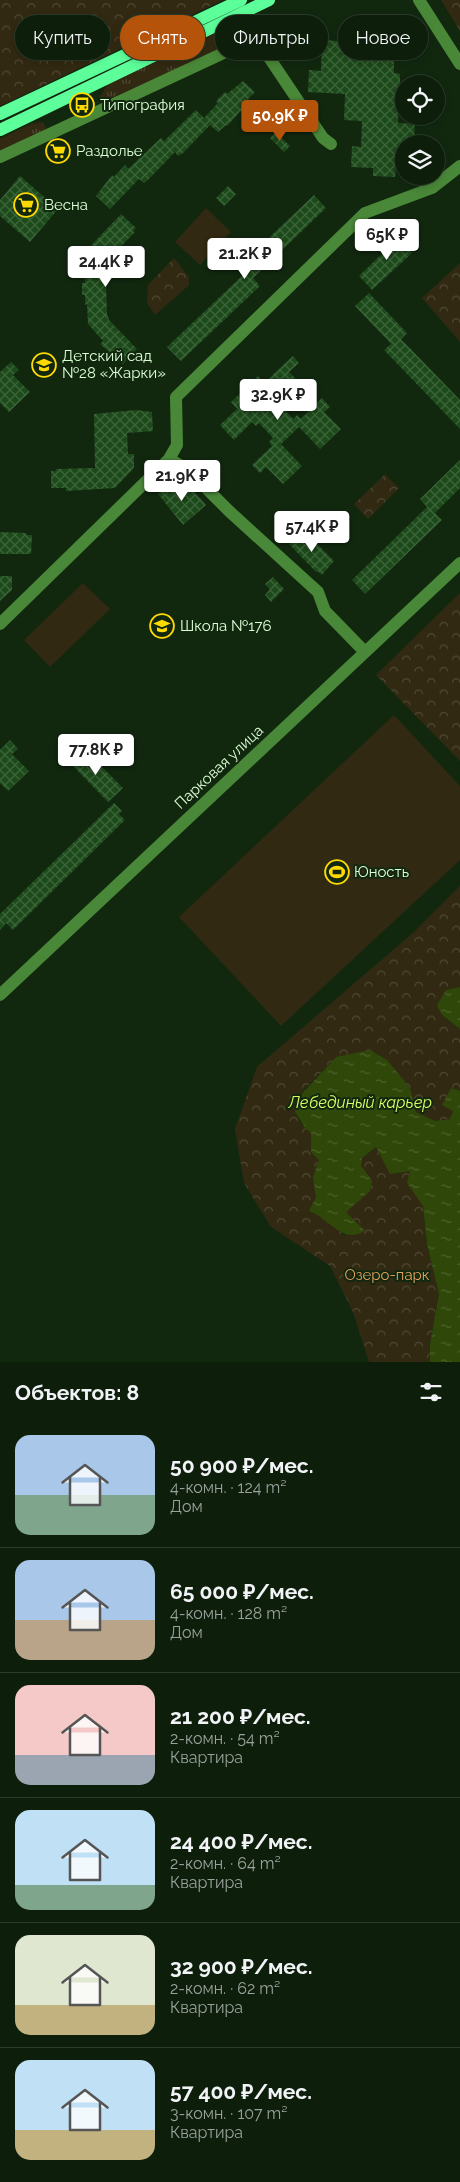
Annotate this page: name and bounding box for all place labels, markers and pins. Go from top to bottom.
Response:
bus stop icon: Типография [69,92,95,118]
place label: Типография [100,96,185,114]
pin: 50.9K ₽ [234,100,326,142]
supermarket icon: Раздолье [45,138,71,164]
place label: Раздолье [76,142,143,160]
supermarket icon: Весна [13,192,39,218]
place label: Весна [44,196,88,214]
pin: 65K ₽ [352,218,422,261]
pin: 21.2K ₽ [199,238,291,280]
pin: 24.4K ₽ [60,246,152,288]
place label: Детский сад №28 «Жарки» [62,347,166,382]
school or university icon: Детский сад №28 «Жарки» [31,352,57,378]
pin: 32.9K ₽ [232,378,324,421]
pin: 21.9K ₽ [136,460,228,502]
pin: 57.4K ₽ [266,510,358,553]
school or university icon: Школа №176 [149,613,175,639]
place label: Школа №176 [180,617,272,635]
pin: 77.8K ₽ [50,734,142,776]
sports icon: Юность [324,859,350,885]
place label: Юность [354,863,409,881]

